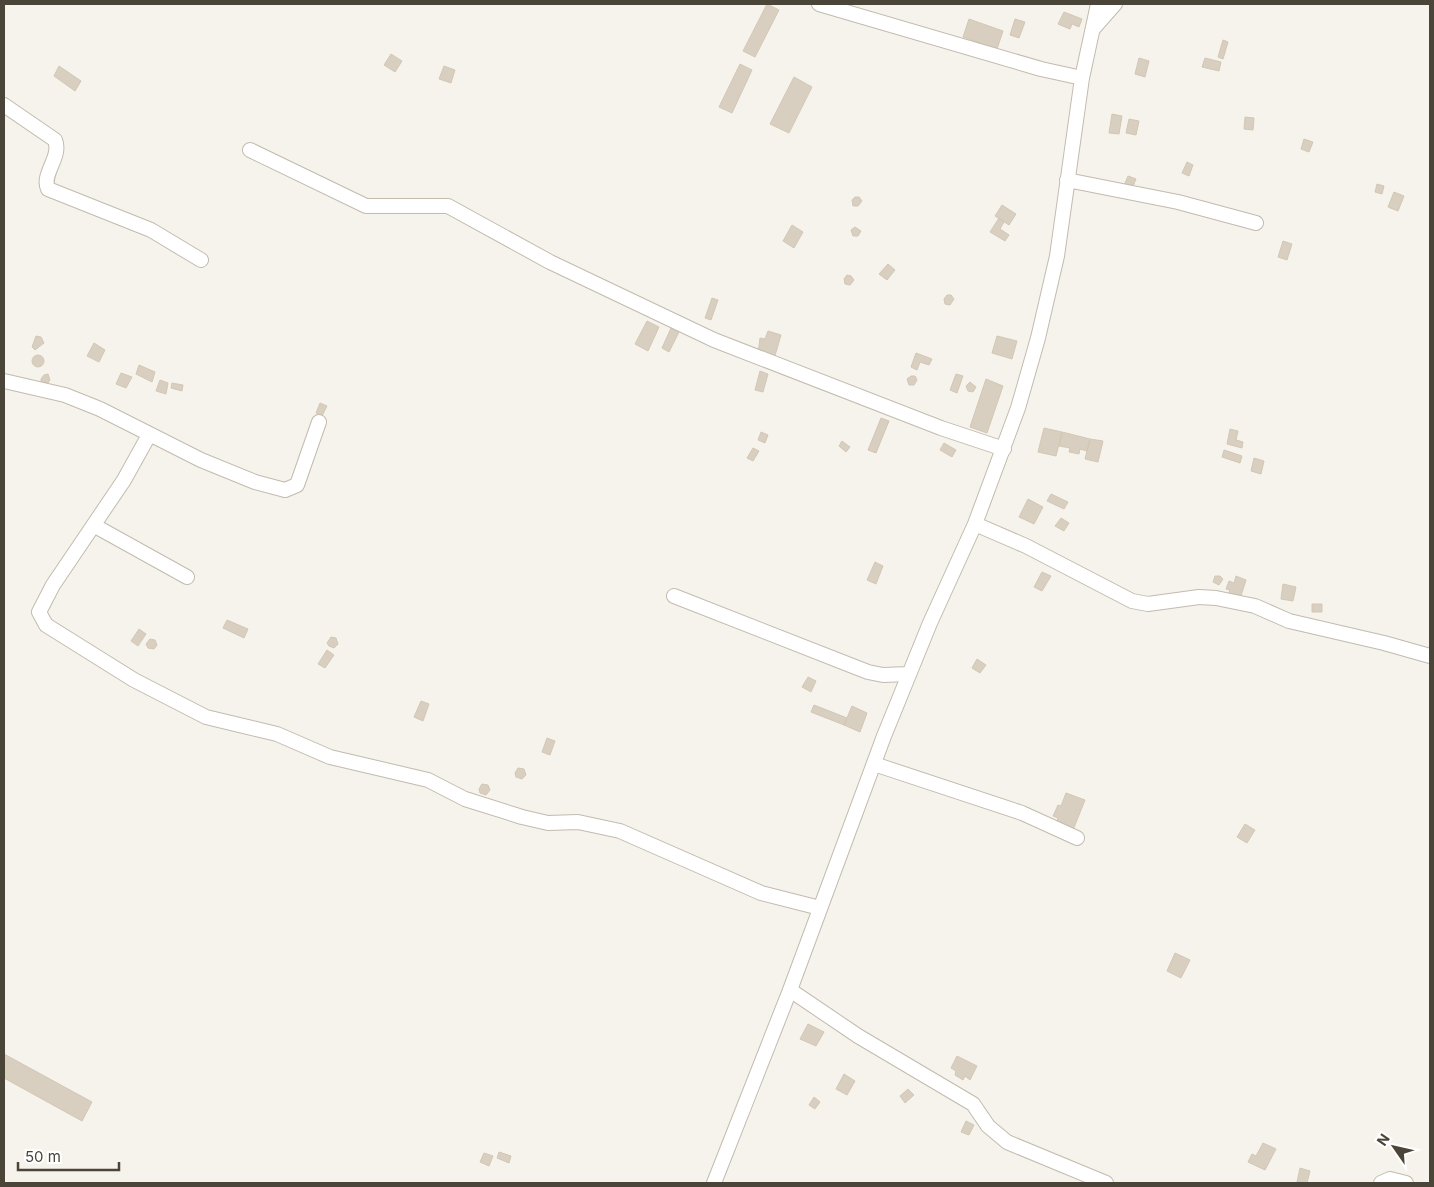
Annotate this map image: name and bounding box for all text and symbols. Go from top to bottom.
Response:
north arrow [1369,1122,1419,1172]
text: N [1373,1130,1393,1149]
scale bar [18,1140,119,1172]
text: 50 m [25,1147,61,1166]

